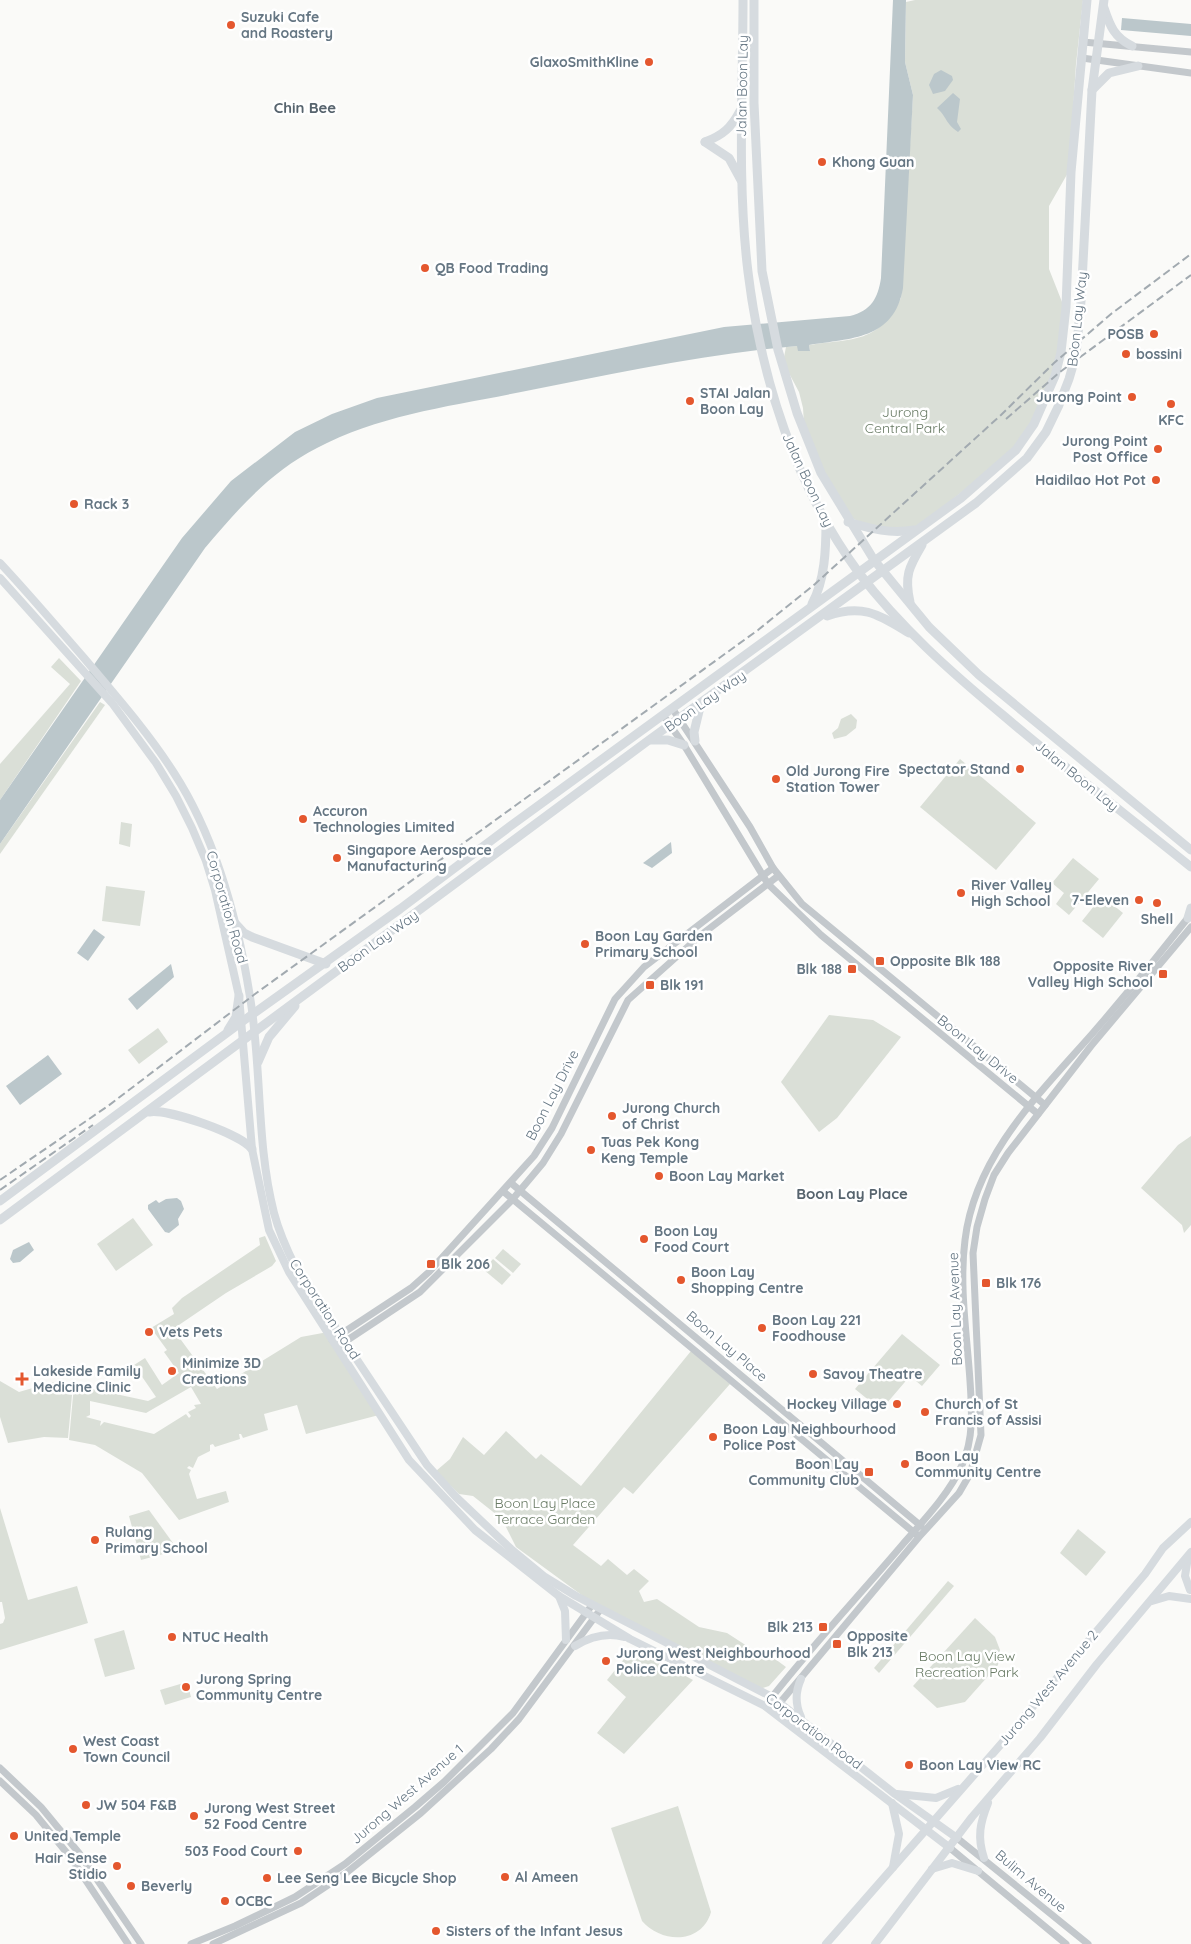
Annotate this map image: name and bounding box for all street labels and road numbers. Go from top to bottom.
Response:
street label: Jalan Boon Lay [732,35,752,137]
street label: Boon Lay Way [1063,271,1091,367]
street label: Jalan Boon Lay [778,430,838,530]
street label: Boon Lay Way [661,666,749,736]
street label: Jalan Boon Lay [1032,737,1122,815]
street label: Corporation Road [202,849,252,965]
street label: Boon Lay Way [334,906,422,976]
street label: Boon Lay Drive [934,1011,1022,1087]
street label: Boon Lay Drive [521,1047,583,1143]
street label: Boon Lay Avenue [944,1252,966,1366]
street label: Corporation Road [286,1255,364,1363]
street label: Boon Lay Place [683,1307,771,1385]
street label: Jurong West Avenue 2 [994,1626,1102,1750]
street label: Corporation Road [762,1689,866,1773]
street label: Jurong West Avenue 1 [347,1740,467,1848]
street label: Bulim Avenue [992,1846,1070,1916]

